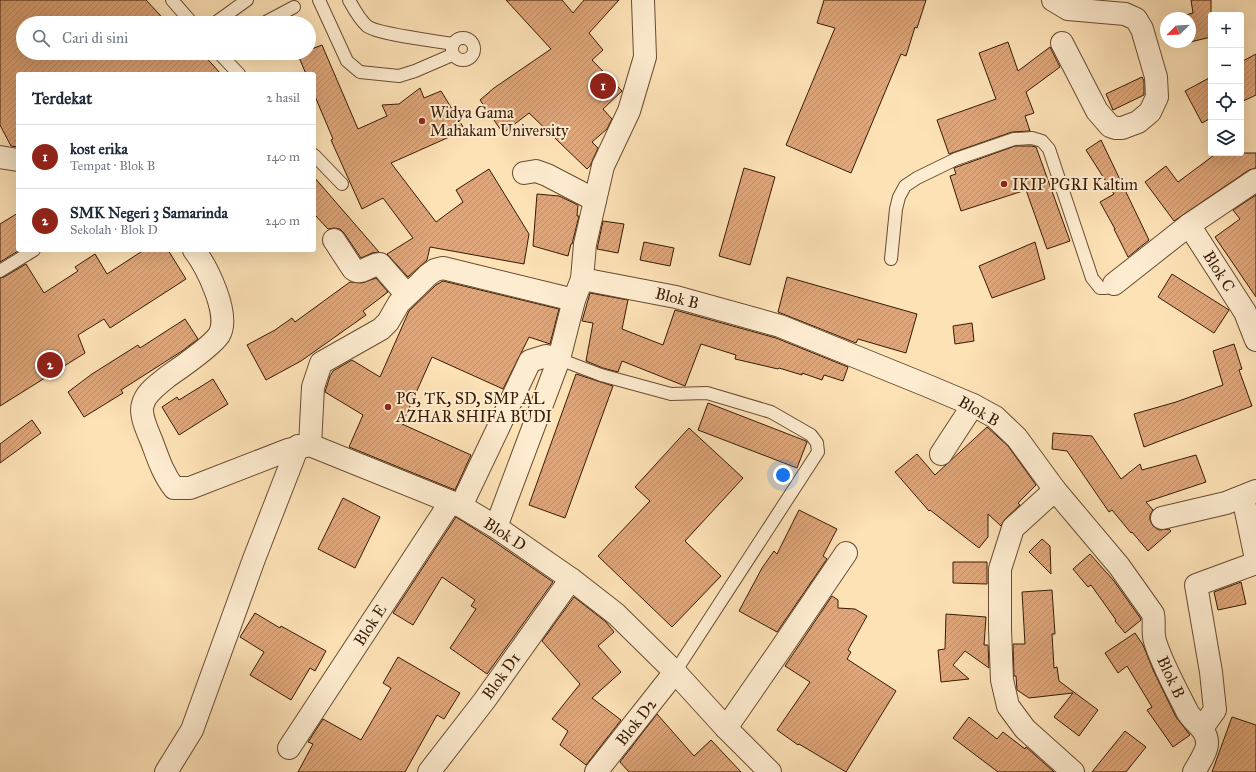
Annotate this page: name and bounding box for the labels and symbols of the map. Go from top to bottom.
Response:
north arrow [1160,12,1196,48]
pin: 1 [590,71,616,101]
place label: Widya Gama Mahakam University [430,103,569,140]
marker: Widya Gama Mahakam University [417,116,427,126]
place label: IKIP PGRI Kaltim [1012,175,1139,194]
marker: IKIP PGRI Kaltim [999,179,1009,189]
street label: Blok C [1199,247,1239,295]
street label: Blok B [653,283,701,313]
pin: 2 [37,350,63,380]
place label: PG, TK, SD, SMP AL AZHAR SHIFA BUDI [395,389,552,426]
street label: Blok B [955,392,1003,430]
marker: PG, TK, SD, SMP AL AZHAR SHIFA BUDI [383,402,393,412]
your location [773,465,793,485]
street label: Blok D [480,513,530,555]
street label: Blok E [350,601,390,649]
street label: Blok D1 [478,649,524,703]
street label: Blok B [1153,653,1189,701]
street label: Blok D2 [612,695,660,749]

